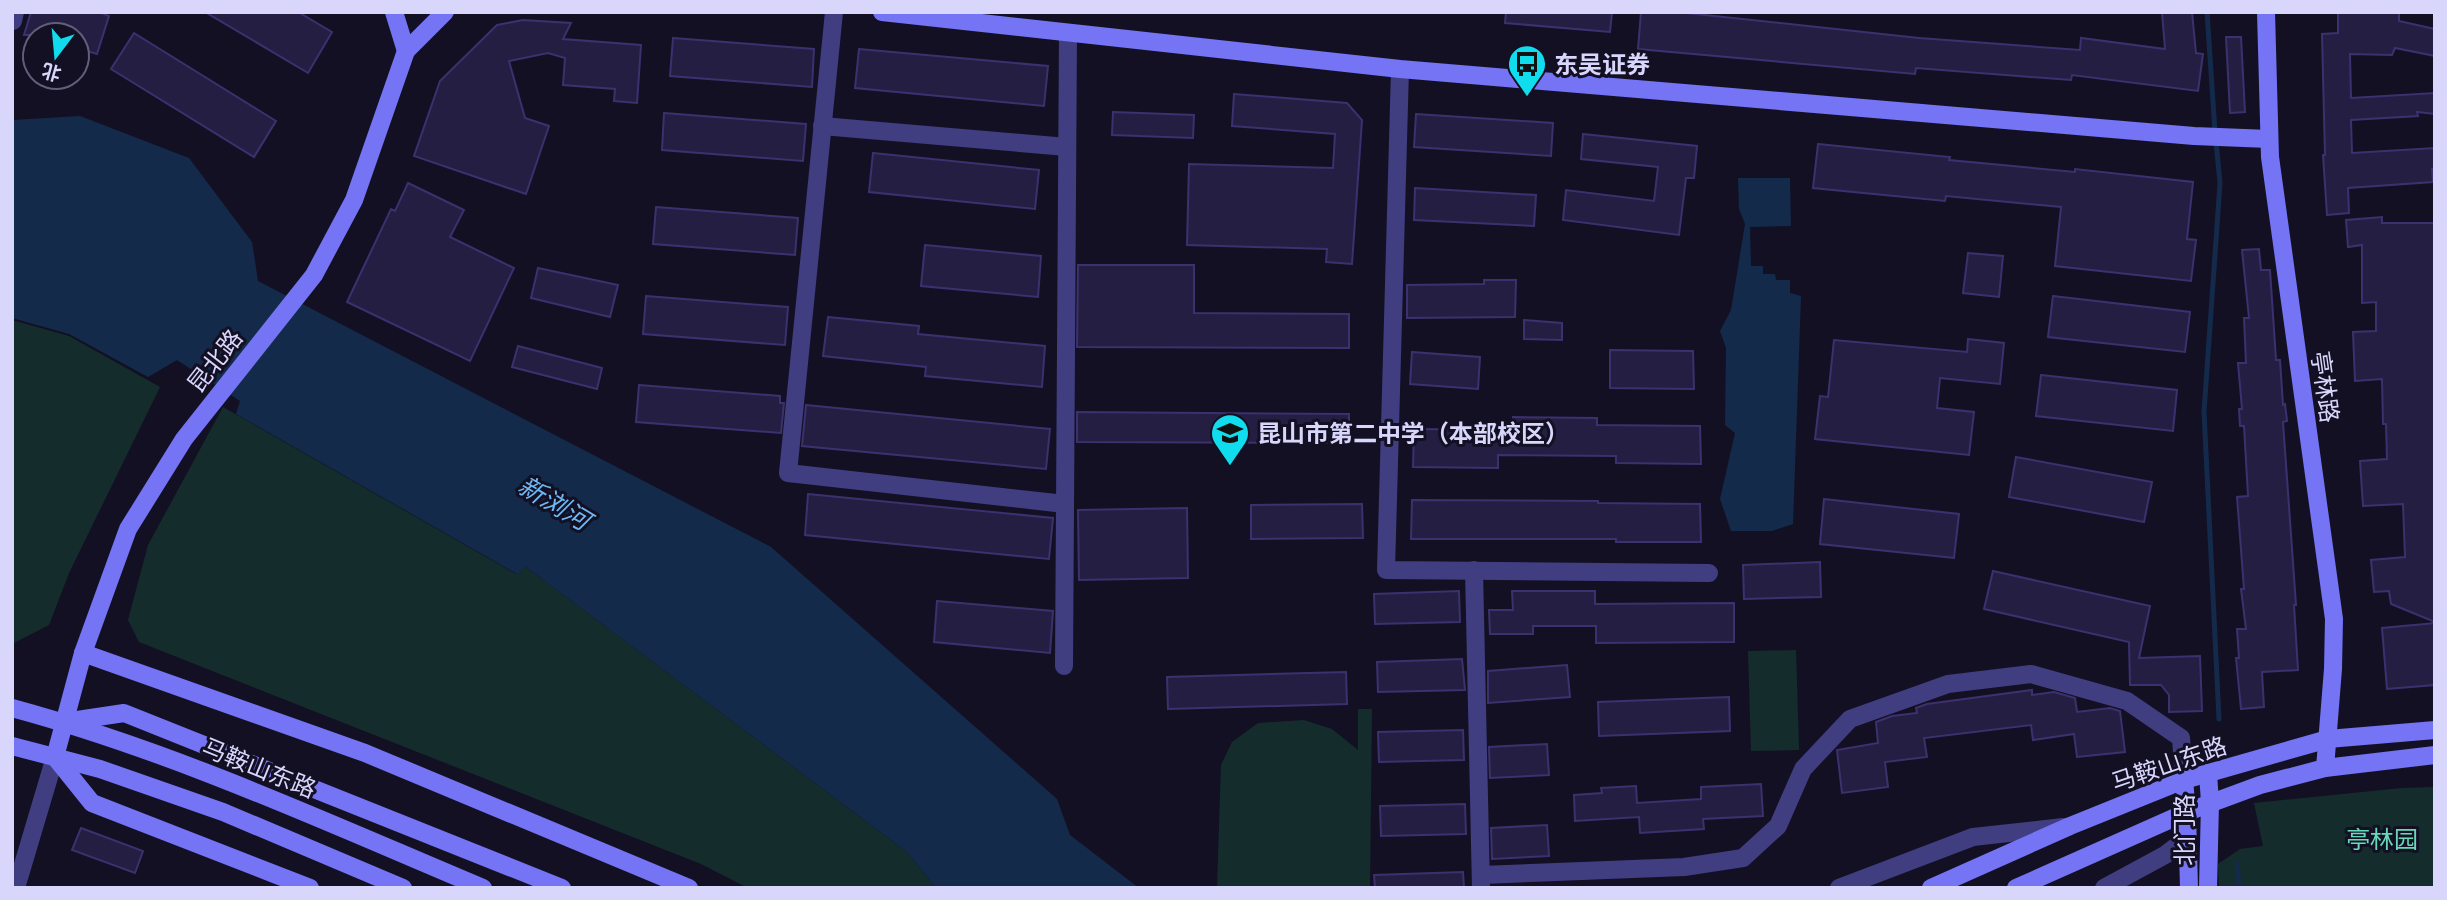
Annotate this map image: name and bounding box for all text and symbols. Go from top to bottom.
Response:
north arrow [21,21,91,91]
bus stop icon: 东吴证券 [1506,43,1548,98]
place label: 东吴证券 [1554,47,1650,82]
text: 北 [39,56,64,87]
street label: 昆北路 [179,322,251,400]
street label: 亭林路 [2303,349,2347,425]
school or university icon: 昆山市第二中学（本部校区） [1209,412,1251,467]
place label: 昆山市第二中学（本部校区） [1257,416,1569,451]
water label: 新浏河 [511,467,601,542]
street label: 马鞍山东路 [2107,728,2231,800]
street label: 马鞍山东路 [197,729,321,807]
street label: 北门路 [2167,794,2202,866]
park label: 亭林园 [2346,822,2418,857]

